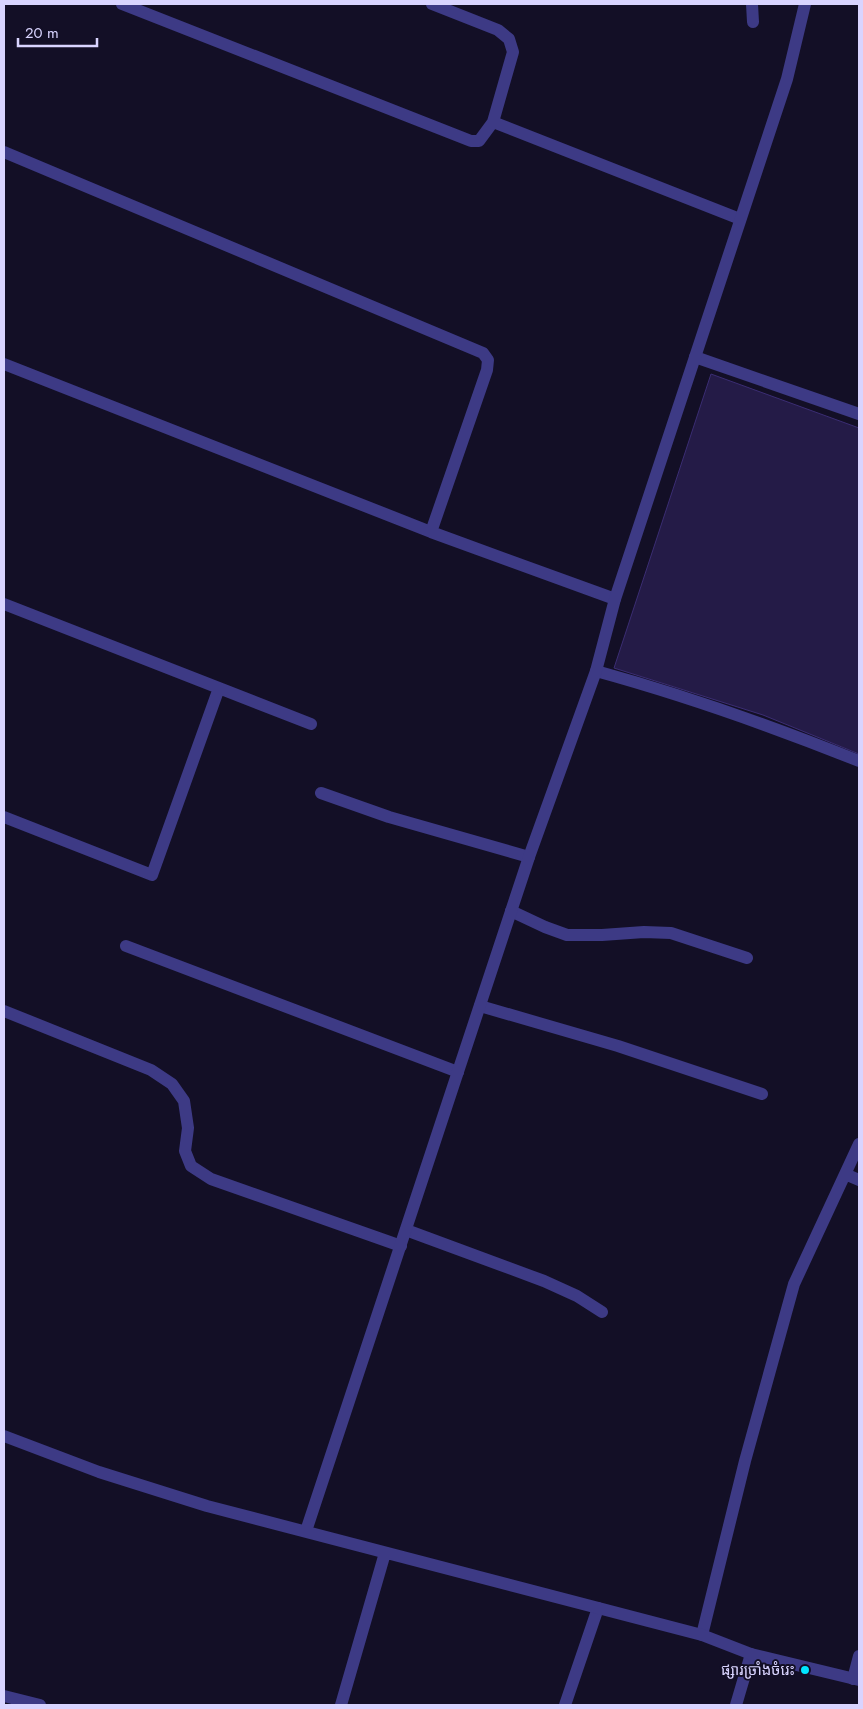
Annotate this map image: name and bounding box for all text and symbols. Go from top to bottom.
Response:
scale bar [18,15,96,47]
text: 20 m [25,22,59,44]
place label: ផ្សារច្រាំងចំរេះ [721,1659,795,1681]
marker: ផ្សារច្រាំងចំរេះ [799,1664,811,1676]

